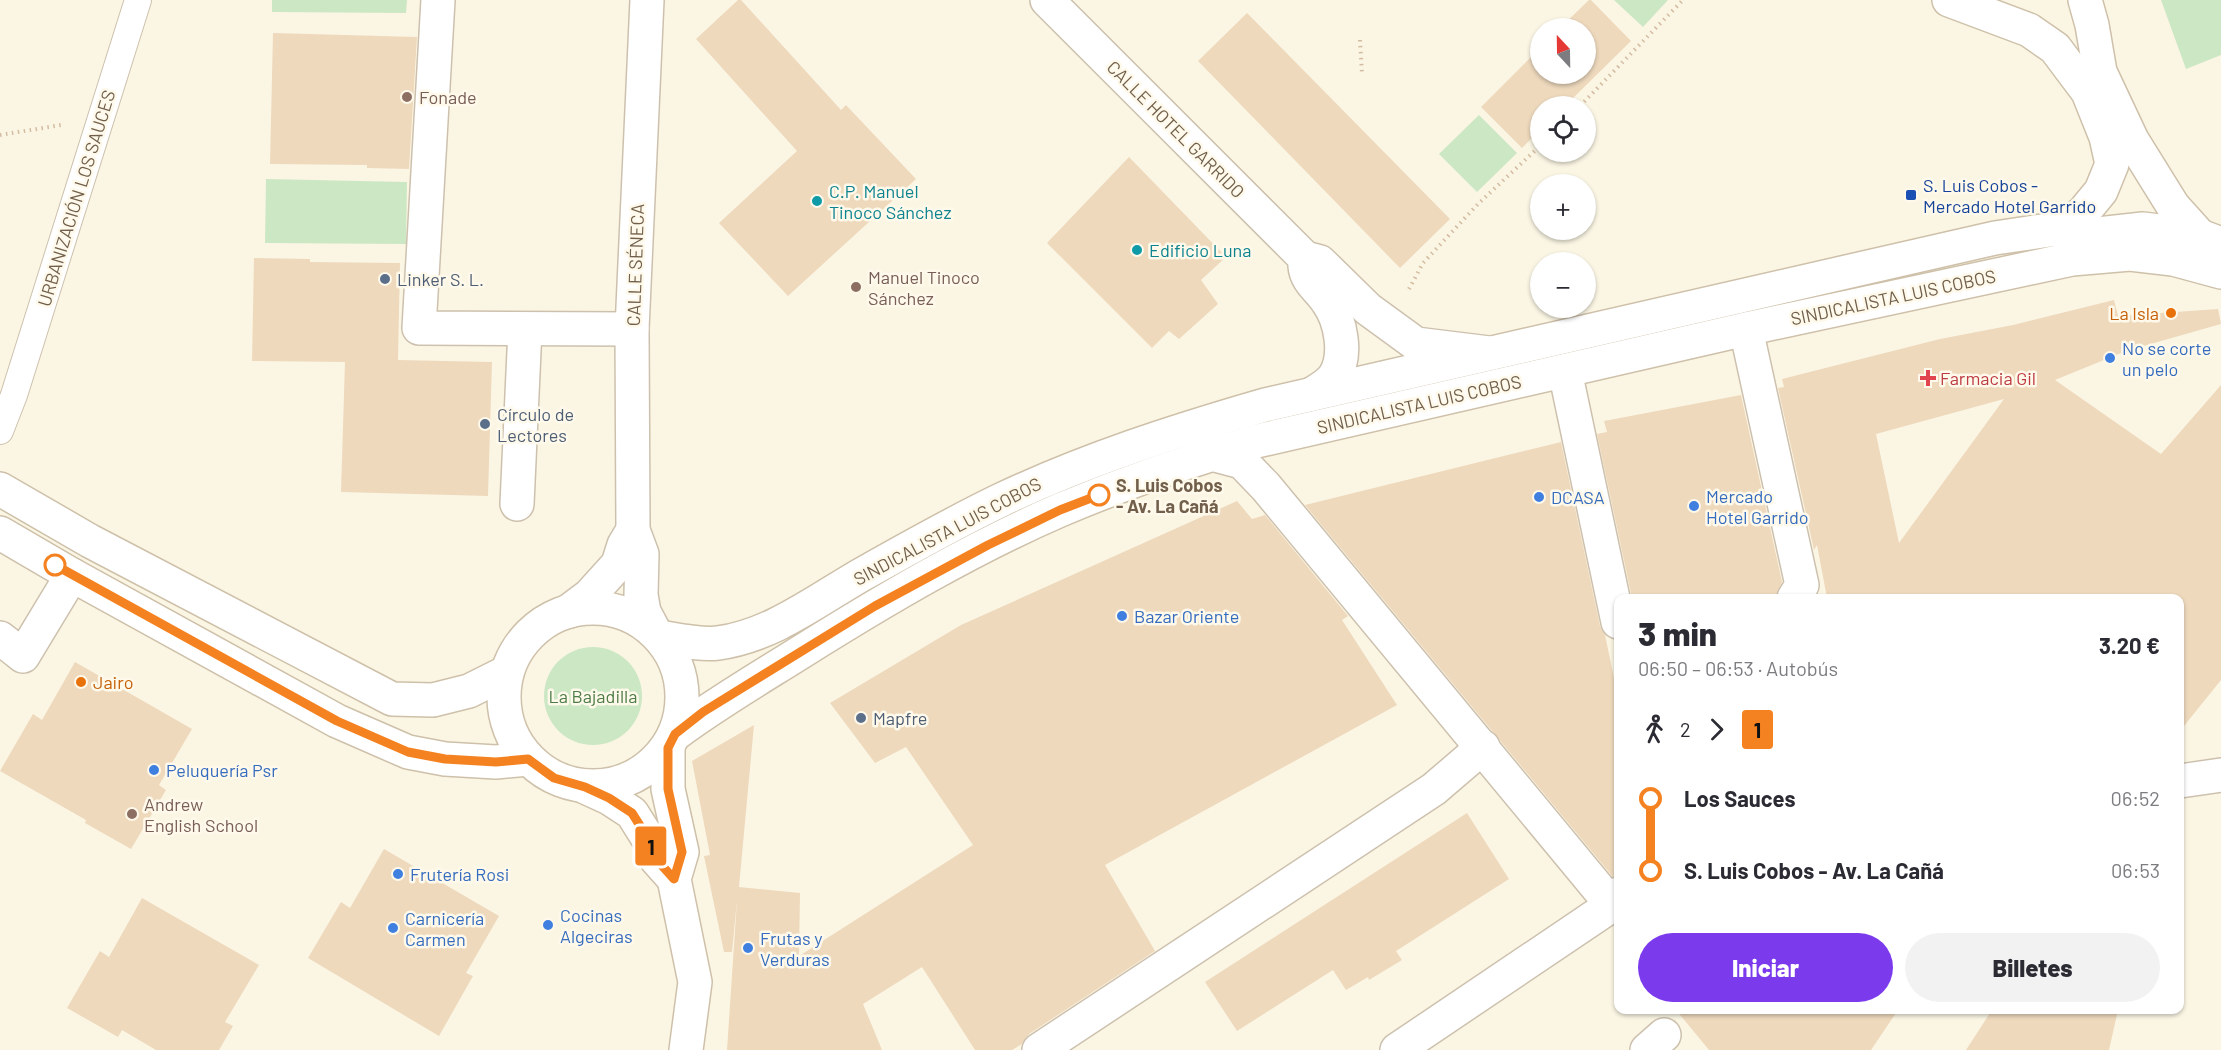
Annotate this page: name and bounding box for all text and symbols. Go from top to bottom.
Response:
north arrow [1530,18,1596,84]
map controls [1530,18,1596,318]
street label: CALLE HOTEL GARRIDO [1103,56,1249,202]
place label: Fonade [419,86,477,108]
street label: URBANIZACIÓN LOS SAUCES [33,87,119,309]
marker: Fonade [400,90,414,104]
button: locate [1530,96,1596,162]
button: + [1530,174,1596,240]
place label: S. Luis Cobos - Mercado Hotel Garrido [1923,174,2096,217]
place label: C.P. Manuel Tinoco Sánchez [829,180,951,223]
marker: S. Luis Cobos - Mercado Hotel Garrido [1904,188,1918,202]
marker: C.P. Manuel Tinoco Sánchez [810,194,824,208]
street label: CALLE SÉNECA [622,203,648,327]
place label: Edificio Luna [1149,239,1251,261]
marker: Edificio Luna [1130,243,1144,257]
button: − [1530,252,1596,318]
street label: SINDICALISTA LUIS COBOS [1788,264,1998,330]
place label: Manuel Tinoco Sánchez [868,266,980,309]
place label: Linker S. L. [397,268,484,290]
marker: Linker S. L. [378,272,392,286]
marker: Manuel Tinoco Sánchez [849,280,863,294]
place label: La Isla [2109,302,2159,324]
marker: La Isla [2164,306,2178,320]
place label: No se corte un pelo [2122,337,2211,380]
marker: No se corte un pelo [2103,351,2117,365]
place label: Farmacia Gil [1940,367,2036,389]
street label: SINDICALISTA LUIS COBOS [1315,370,1523,438]
marker: Farmacia Gil [1921,371,1935,385]
place label: Círculo de Lectores [497,403,574,446]
marker: Círculo de Lectores [478,417,492,431]
street label: SINDICALISTA LUIS COBOS [849,472,1045,590]
place label: S. Luis Cobos - Av. La Cañá [1116,474,1223,517]
marker: S. Luis Cobos - Av. La Cañá [1088,484,1110,506]
place label: Mercado Hotel Garrido [1706,485,1809,528]
place label: DCASA [1551,486,1605,508]
marker: DCASA [1532,490,1546,504]
marker: Mercado Hotel Garrido [1687,499,1701,513]
unlabelled marker [44,554,66,576]
place label: Bazar Oriente [1134,605,1239,627]
marker: Bazar Oriente [1115,609,1129,623]
text: 3 min [1638,613,1717,653]
text: 3.20 € [2099,632,2160,658]
text: 06:50 – 06:53 · Autobús [1638,656,1838,680]
place label: Jairo [93,671,133,693]
marker: Jairo [74,675,88,689]
park label: La Bajadilla [549,685,637,707]
place label: Mapfre [873,707,927,729]
marker: Mapfre [854,711,868,725]
icon: walk [1638,713,1671,746]
icon: forward [1700,713,1733,746]
text: 2 [1680,717,1691,741]
text: 1 [1754,717,1761,742]
place label: Peluquería Psr [166,759,278,781]
marker: Peluquería Psr [147,763,161,777]
text: Los Sauces [1684,785,1795,811]
text: 06:52 [2111,786,2160,810]
place label: Andrew English School [144,793,258,836]
marker: Andrew English School [125,807,139,821]
line badge: 1 [632,826,670,866]
text: 1 [647,834,655,859]
text: S. Luis Cobos - Av. La Cañá [1684,857,1944,883]
text: 06:53 [2111,858,2160,882]
place label: Frutería Rosi [410,863,509,885]
marker: Frutería Rosi [391,867,405,881]
place label: Cocinas Algeciras [560,904,633,947]
place label: Carnicería Carmen [405,907,484,950]
marker: Cocinas Algeciras [541,918,555,932]
marker: Carnicería Carmen [386,921,400,935]
place label: Frutas y Verduras [760,927,830,970]
button: Iniciar [1638,933,1893,1002]
button: Billetes [1905,933,2160,1002]
marker: Frutas y Verduras [741,941,755,955]

